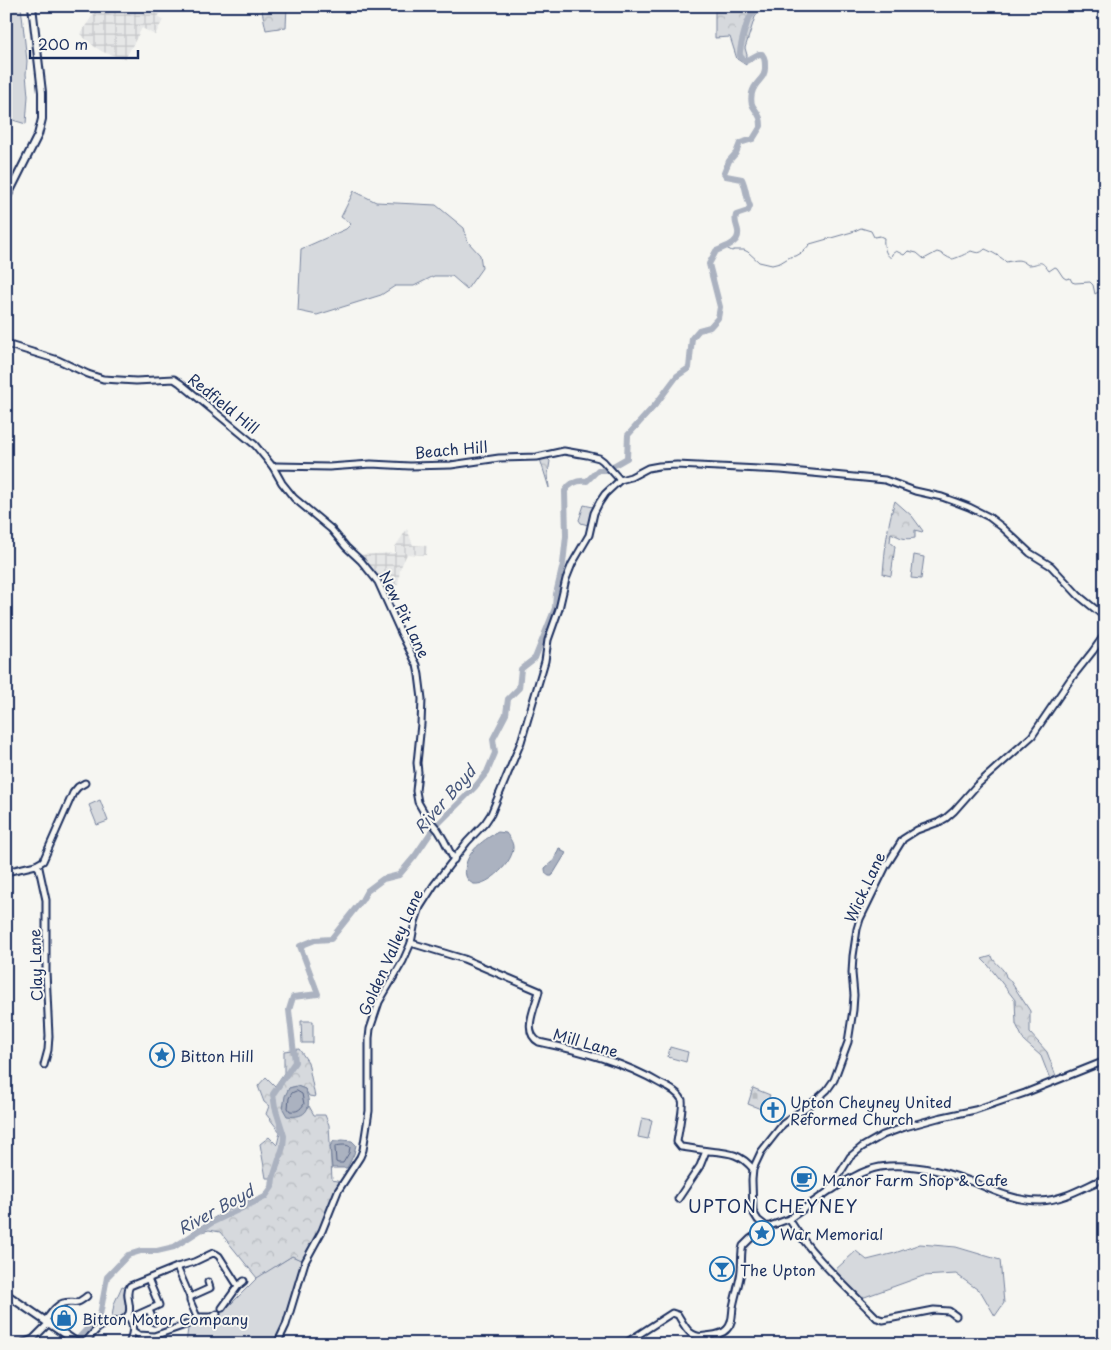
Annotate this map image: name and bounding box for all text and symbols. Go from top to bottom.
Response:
scale bar [30,28,138,60]
text: 200 m [38,32,88,55]
street label: Redfield Hill [184,367,264,439]
street label: Beach Hill [414,434,488,464]
street label: New Pit Lane [374,567,436,662]
water label: River Boyd [408,758,482,838]
street label: Wick Lane [838,848,890,926]
street label: Golden Valley Lane [352,885,428,1019]
street label: Clay Lane [22,928,48,1002]
street label: Mill Lane [551,1022,621,1062]
place icon: Bitton Hill [149,1042,175,1068]
place label: Bitton Hill [180,1044,254,1067]
place label: Upton Cheyney United Reformed Church [790,1090,952,1130]
church icon: Upton Cheyney United Reformed Church [760,1097,786,1123]
cafe icon: Manor Farm Shop & Cafe [791,1166,817,1192]
place label: Manor Farm Shop & Cafe [822,1168,1008,1191]
water label: River Boyd [173,1177,260,1240]
district label: UPTON CHEYNEY [688,1192,858,1219]
place icon: War Memorial [749,1220,775,1246]
place label: War Memorial [780,1222,883,1245]
bar icon: The Upton [709,1256,735,1282]
place label: The Upton [740,1258,816,1281]
shop icon: Bitton Motor Company [51,1305,77,1331]
place label: Bitton Motor Company [82,1307,248,1330]

